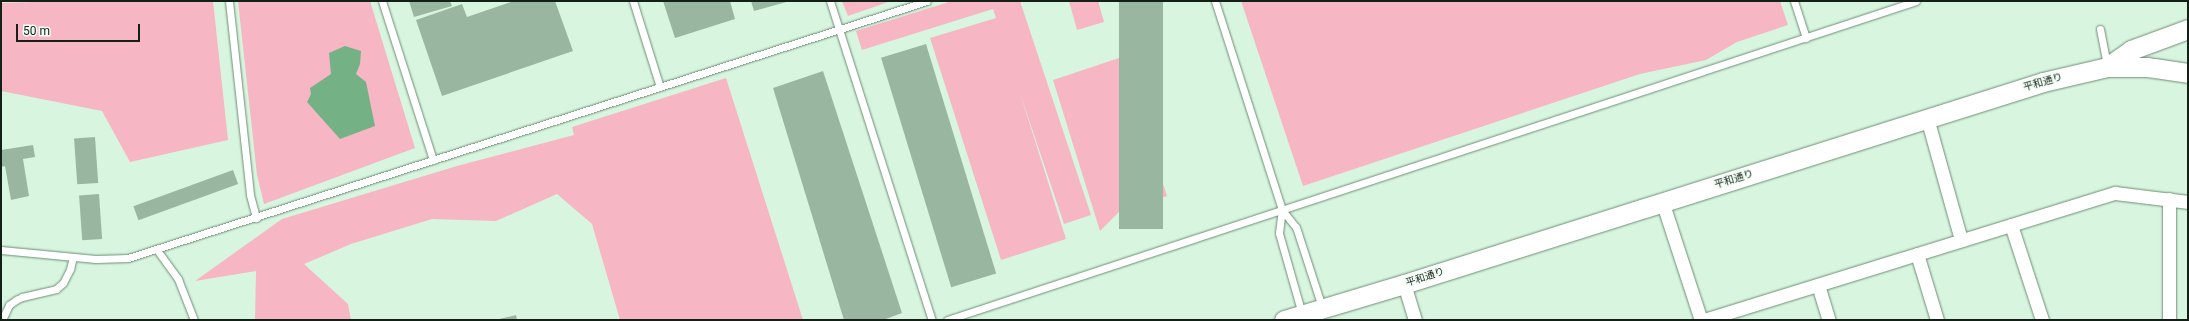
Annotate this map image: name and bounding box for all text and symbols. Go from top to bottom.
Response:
scale bar [18,16,142,42]
text: 50 m [23,24,50,38]
street label: 平和通り [2022,71,2064,93]
street label: 平和通り [1713,167,1755,191]
street label: 平和通り [1404,265,1446,289]

